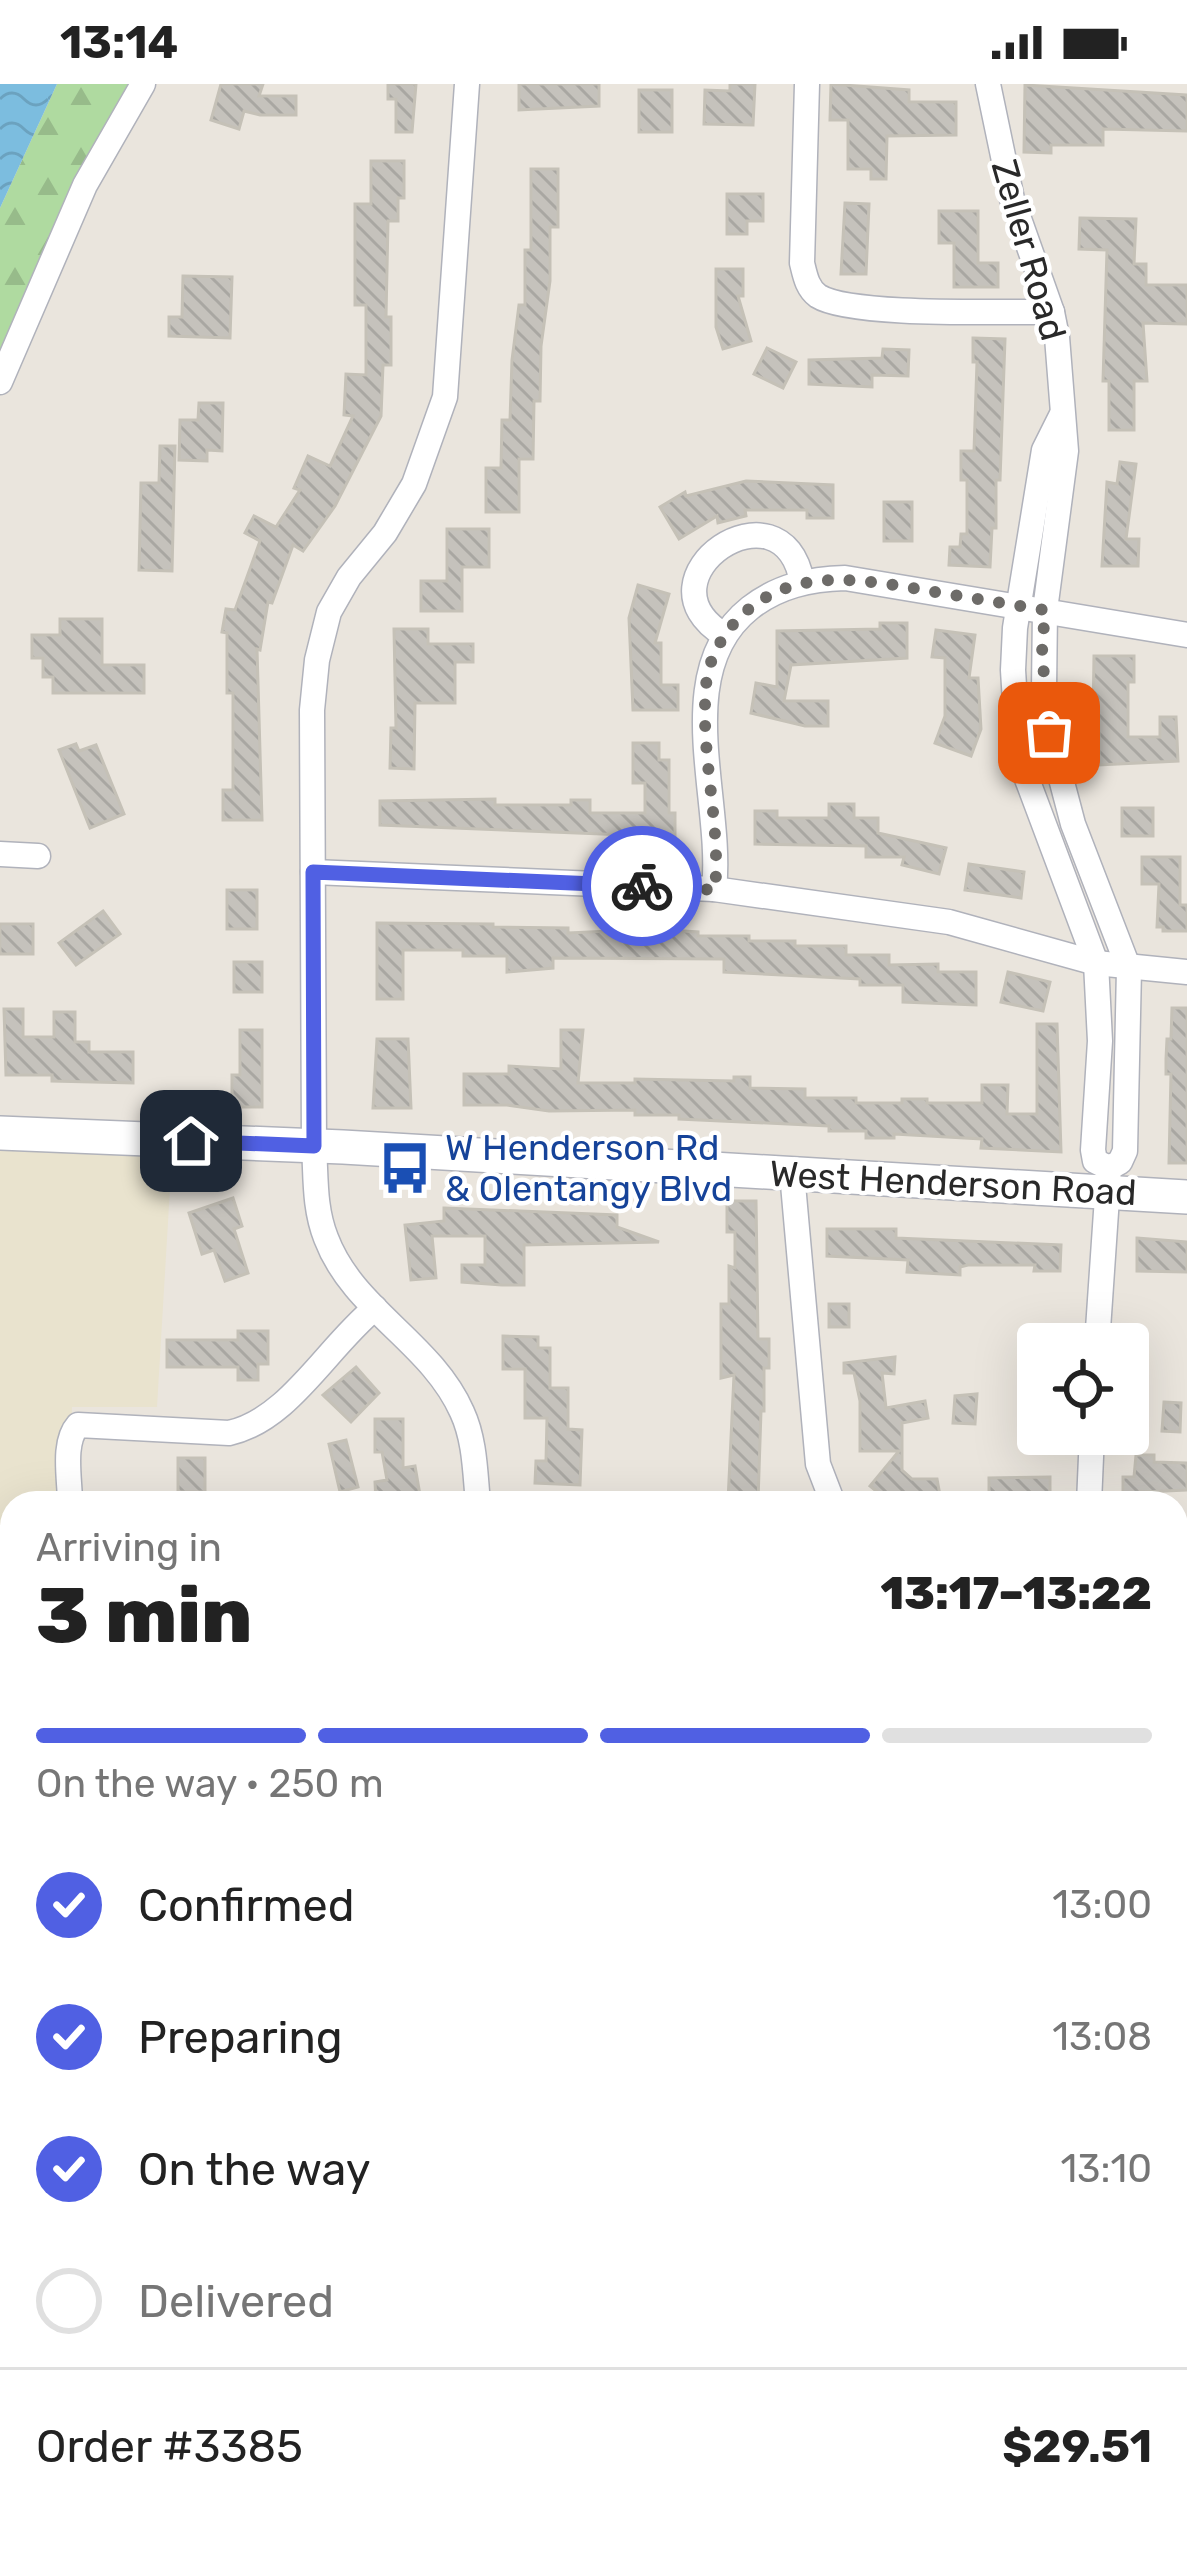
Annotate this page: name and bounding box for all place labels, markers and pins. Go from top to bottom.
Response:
pin [998,682,1100,784]
pin [140,1090,242,1192]
place label: W Henderson Rd & Olentangy Blvd [445,1126,732,1210]
bus stop icon: W Henderson Rd & Olentangy Blvd [376,1139,434,1197]

